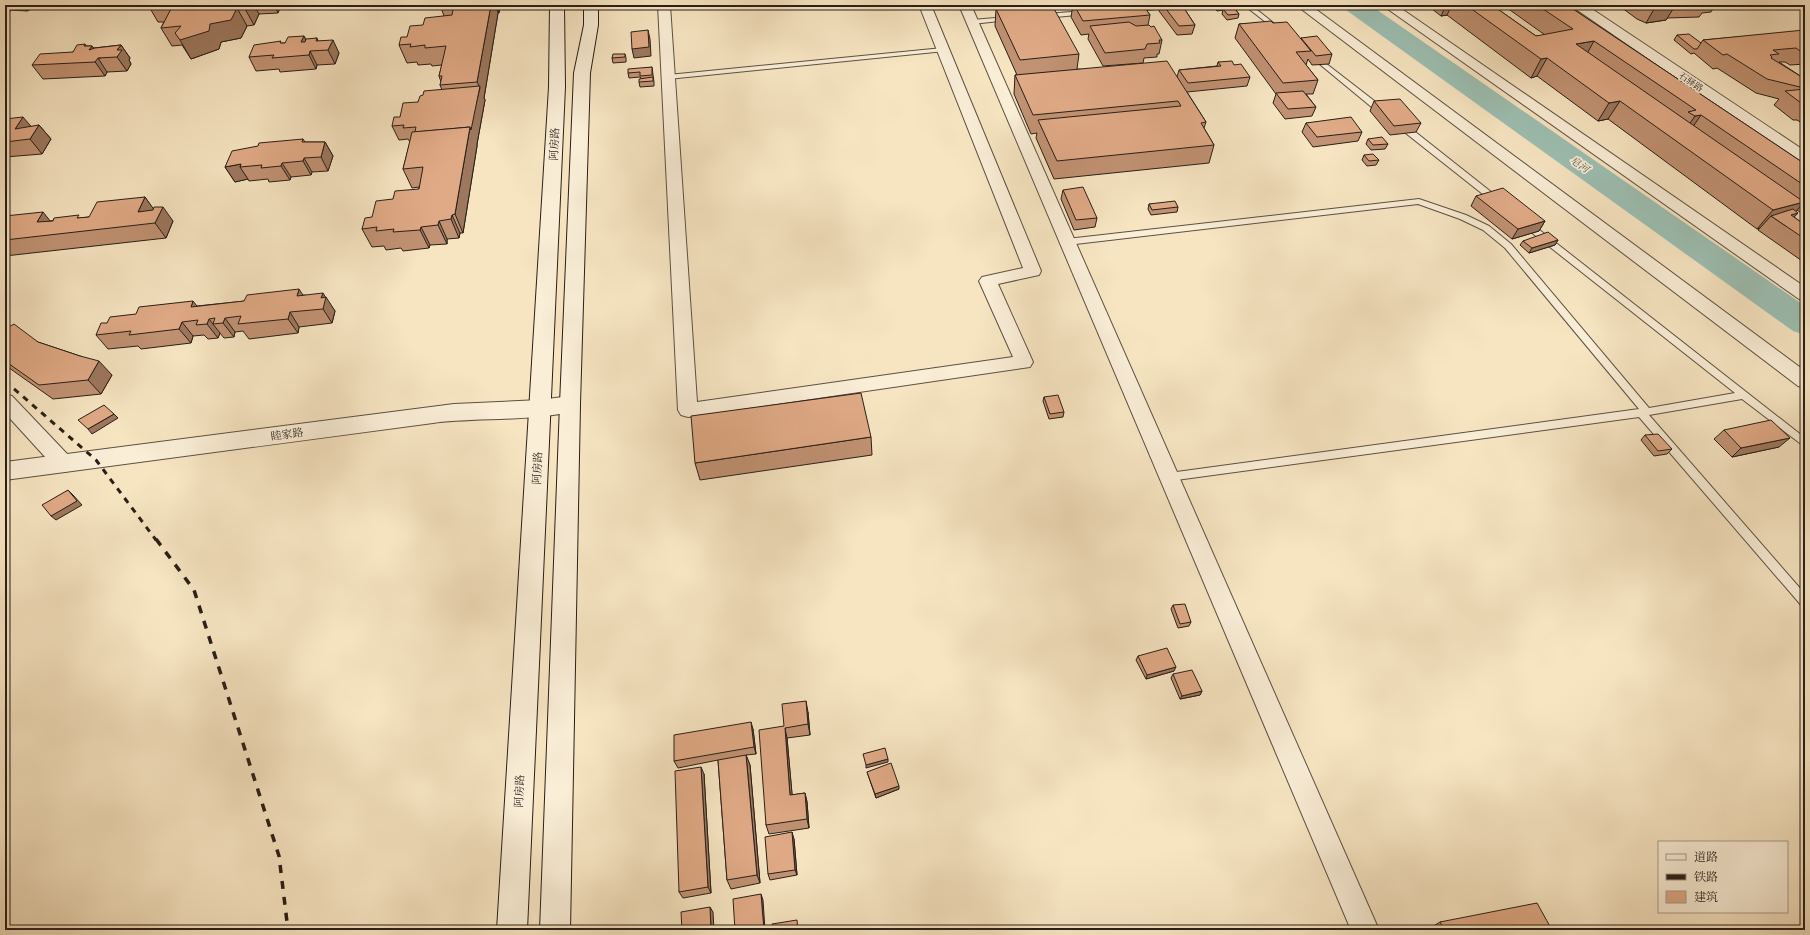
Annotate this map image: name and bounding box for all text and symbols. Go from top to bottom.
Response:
street label: 石驿路 [1677,69,1706,94]
street label: 阿房路 [546,127,562,161]
water label: 皂河 [1568,153,1593,177]
street label: 睦家路 [270,425,304,443]
street label: 阿房路 [529,451,545,485]
street label: 阿房路 [511,774,527,808]
legend [1658,841,1788,913]
text: 道路 [1694,849,1718,864]
text: 铁路 [1694,869,1718,884]
text: 建筑 [1694,889,1718,904]

